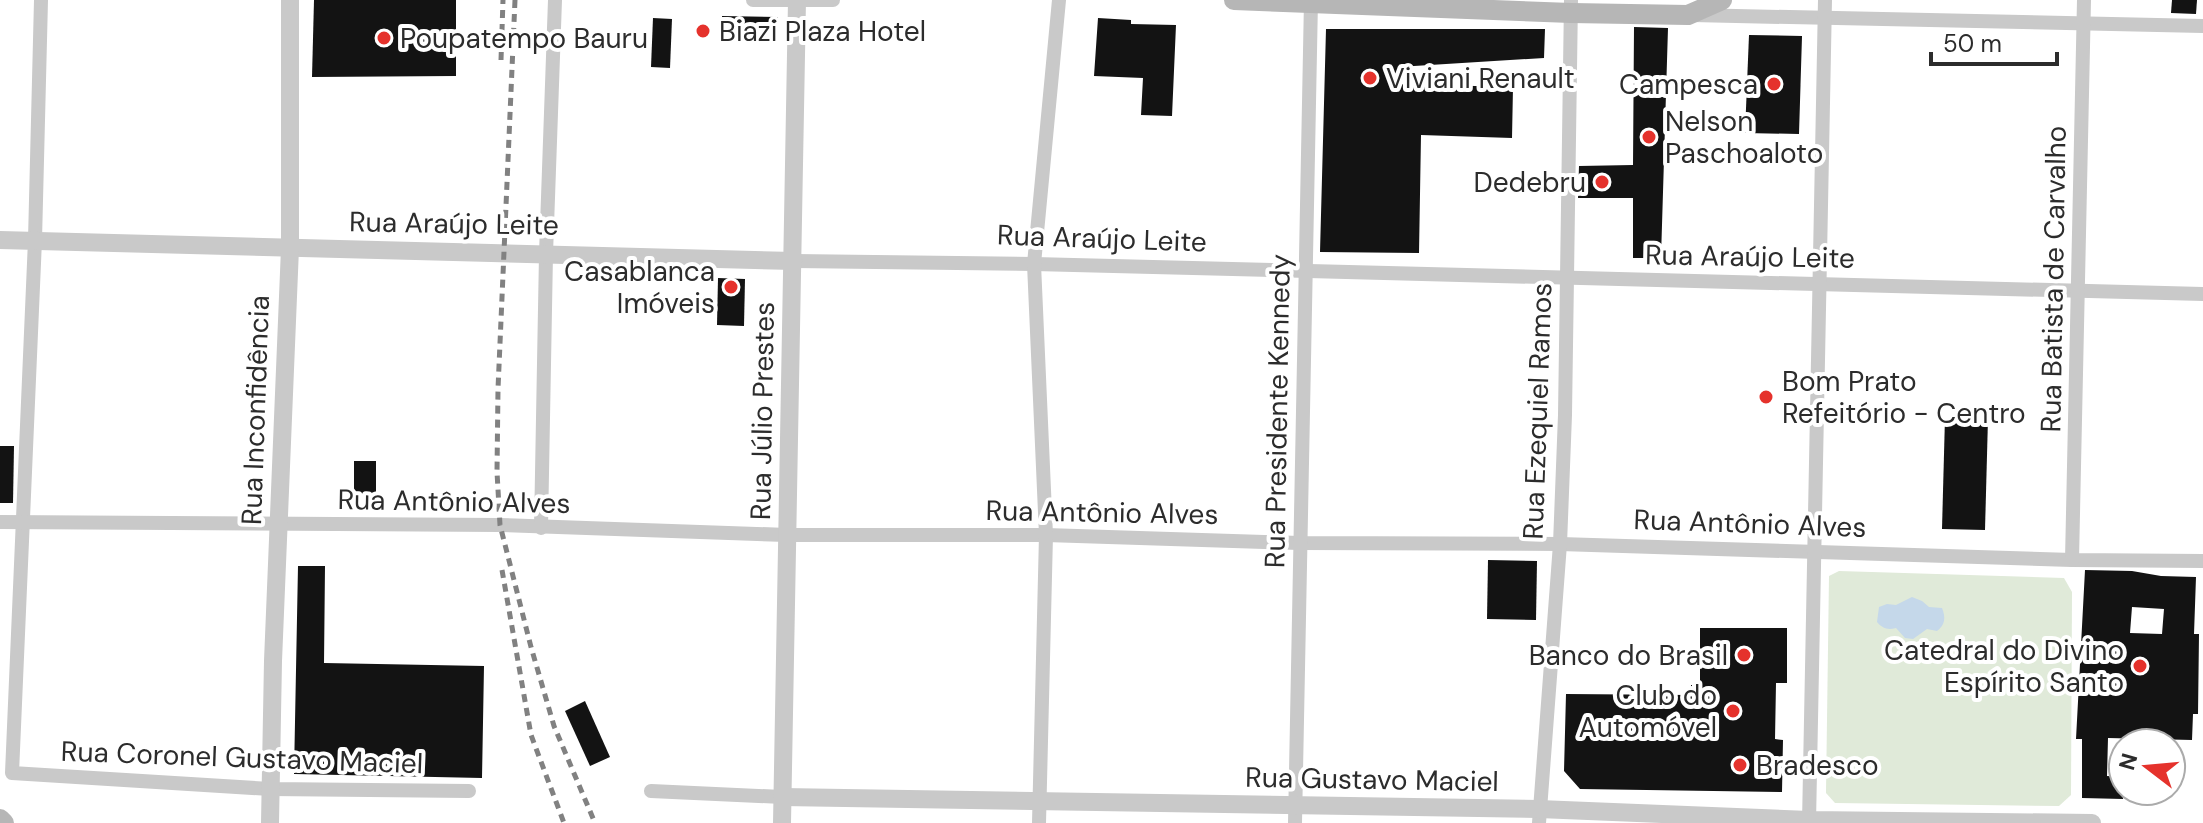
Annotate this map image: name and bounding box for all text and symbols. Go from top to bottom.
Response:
place label: Biazi Plaza Hotel [719,13,926,50]
scale bar [1931,16,2057,66]
place label: Poupatempo Bauru [400,20,648,57]
marker: Biazi Plaza Hotel [694,22,712,40]
text: 50 m [1943,28,2002,59]
marker: Poupatempo Bauru [375,29,393,47]
place label: Viviani Renault [1386,60,1575,97]
place label: Campesca [1619,66,1758,103]
marker: Viviani Renault [1361,69,1379,87]
marker: Campesca [1765,75,1783,93]
place label: Nelson Paschoaloto [1665,103,1823,172]
street label: Rua Batista de Carvalho [2032,125,2075,433]
marker: Nelson Paschoaloto [1640,128,1658,146]
place label: Dedebru [1473,164,1586,201]
marker: Dedebru [1593,173,1611,191]
street label: Rua Araújo Leite [349,203,559,244]
street label: Rua Araújo Leite [997,216,1207,261]
street label: Rua Araújo Leite [1645,236,1855,277]
place label: Casablanca Imóveis [564,253,715,322]
street label: Rua Presidente Kennedy [1256,254,1299,568]
marker: Casablanca Imóveis [722,278,740,296]
street label: Rua Ezequiel Ramos [1515,282,1560,540]
street label: Rua Inconfidência [233,294,278,526]
street label: Rua Júlio Prestes [742,301,783,521]
place label: Bom Prato Refeitório - Centro [1782,363,2026,432]
marker: Bom Prato Refeitório - Centro [1757,388,1775,406]
street label: Rua Antônio Alves [337,481,571,522]
street label: Rua Antônio Alves [985,492,1219,533]
street label: Rua Antônio Alves [1633,501,1867,546]
place label: Catedral do Divino Espírito Santo [1884,632,2124,701]
place label: Banco do Brasil [1529,637,1728,674]
marker: Banco do Brasil [1735,646,1753,664]
marker: Catedral do Divino Espírito Santo [2131,657,2149,675]
place label: Club do Automóvel [1578,677,1717,746]
marker: Club do Automóvel [1724,702,1742,720]
north arrow [2107,727,2187,807]
street label: Rua Coronel Gustavo Maciel [60,733,424,782]
place label: Bradesco [1756,747,1879,784]
text: N [2112,750,2144,773]
marker: Bradesco [1731,756,1749,774]
street label: Rua Gustavo Maciel [1245,759,1499,800]

